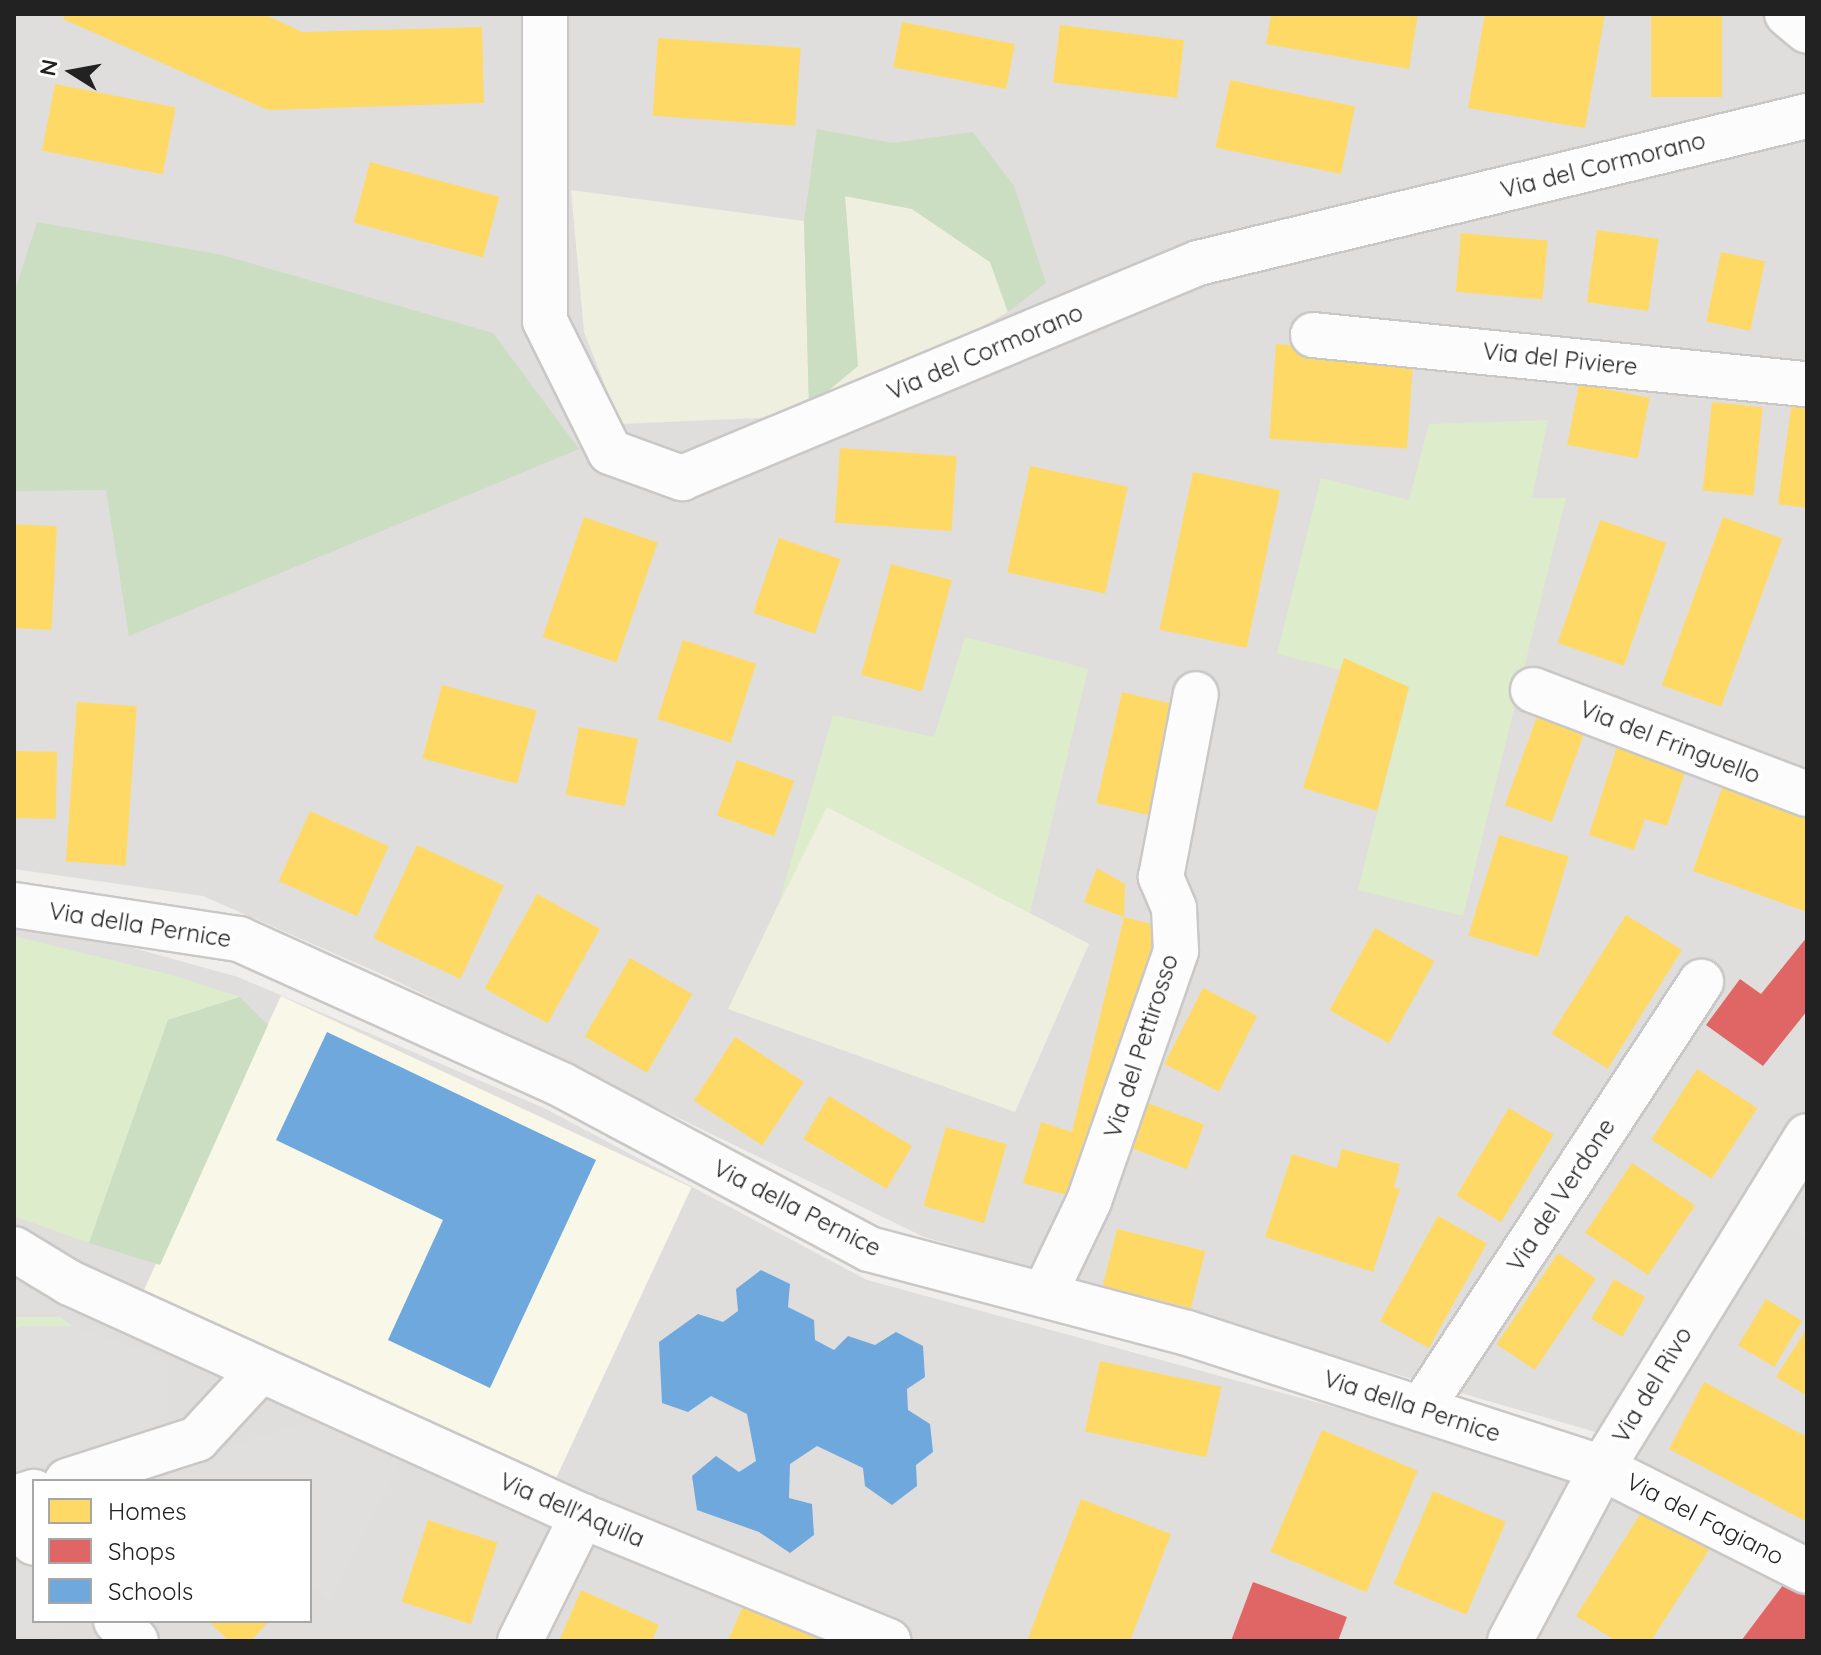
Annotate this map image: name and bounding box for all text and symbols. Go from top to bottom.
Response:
north arrow [32,32,112,112]
text: N [33,57,64,78]
street label: Via del Cormorano [1498,126,1708,204]
street label: Via del Cormorano [883,298,1087,406]
street label: Via del Piviere [1481,337,1639,381]
street label: Via del Fringuello [1576,694,1764,790]
street label: Via della Pernice [47,896,233,954]
street label: Via del Pettirosso [1098,950,1184,1142]
street label: Via del Verdone [1501,1113,1621,1277]
street label: Via della Pernice [708,1153,886,1263]
street label: Via del Rivo [1606,1322,1698,1448]
street label: Via della Pernice [1320,1364,1504,1448]
street label: Via dell'Aquila [495,1466,649,1554]
street label: Via del Fagiano [1621,1467,1789,1571]
legend [32,1479,312,1623]
text: Homes [108,1496,186,1526]
text: Shops [108,1536,175,1566]
text: Schools [108,1576,193,1606]

